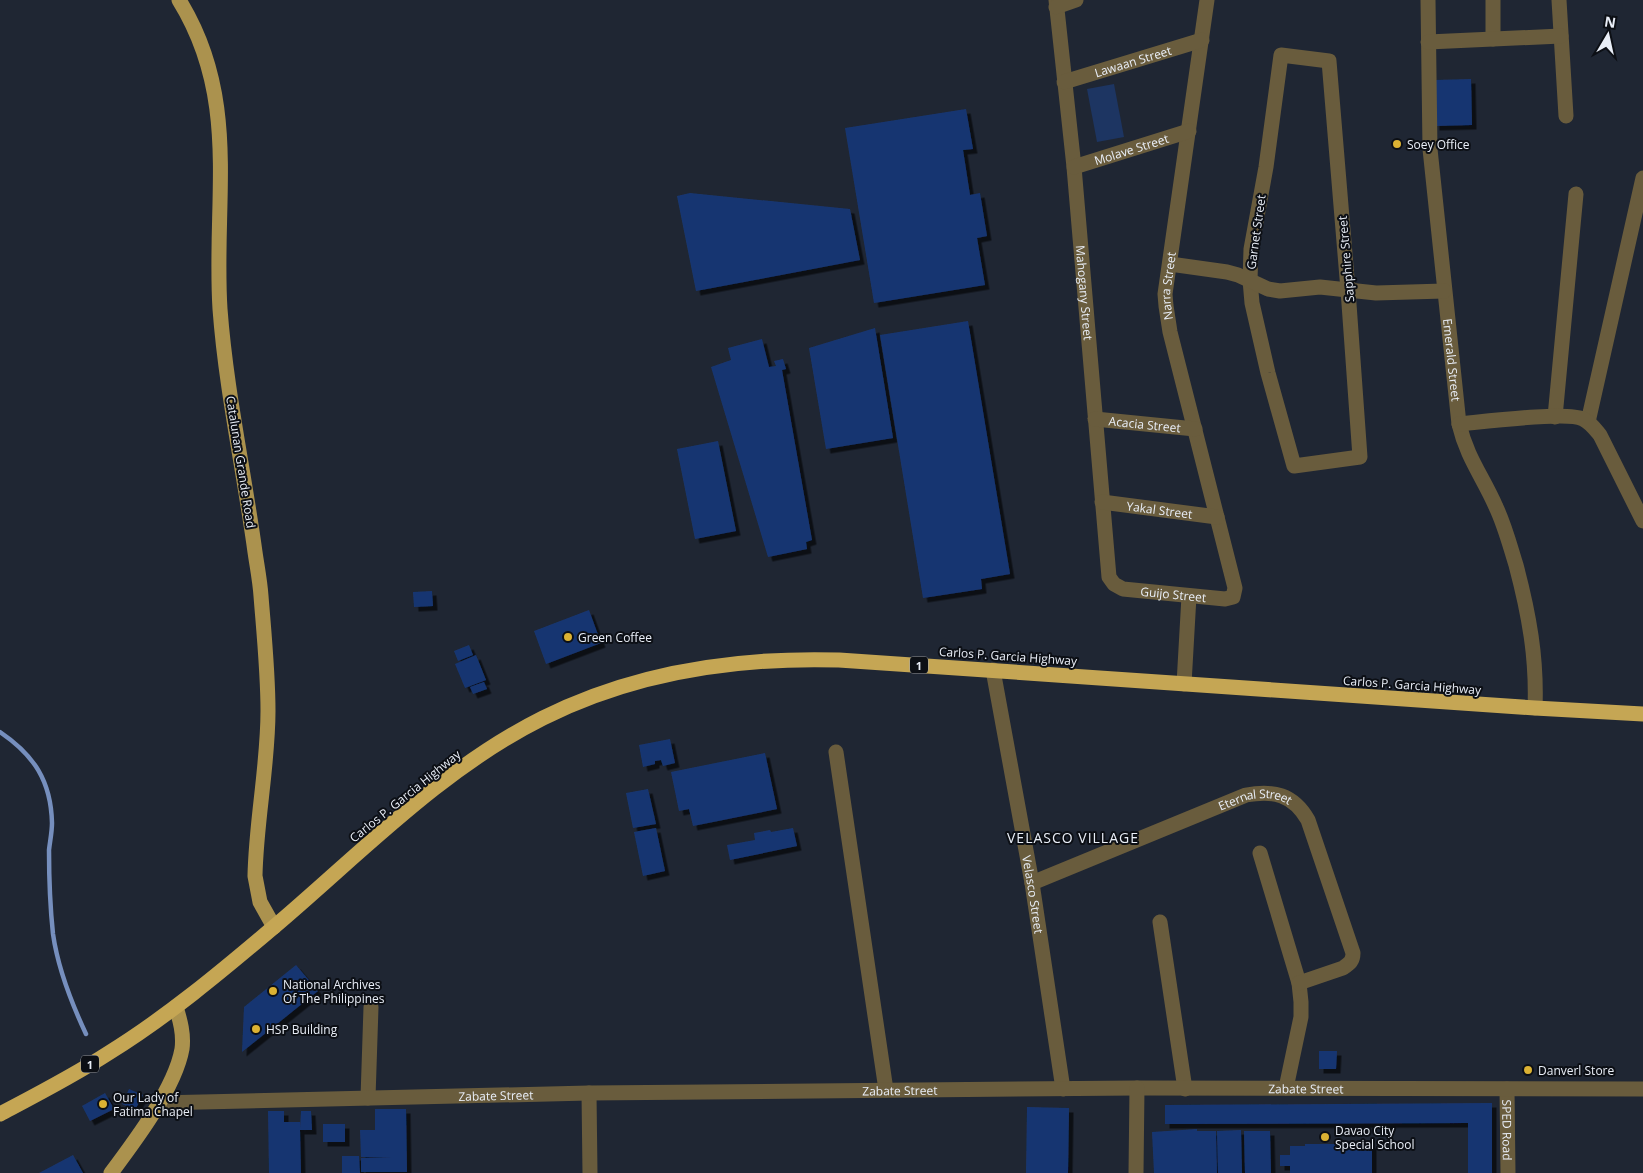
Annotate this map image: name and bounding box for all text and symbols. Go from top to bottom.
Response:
north arrow [1583,10,1633,60]
text: N [1603,11,1617,32]
street label: Lawaan Street [1092,41,1173,81]
street label: Molave Street [1092,129,1171,169]
place label: Soey Office [1407,136,1470,153]
marker: Soey Office [1391,138,1403,150]
street label: Garnet Street [1242,194,1270,270]
street label: Sapphire Street [1334,215,1358,303]
street label: Mahogany Street [1072,244,1097,341]
street label: Narra Street [1156,251,1179,321]
street label: Emerald Street [1439,318,1465,402]
street label: Catalunan Grande Road [222,395,260,529]
street label: Acacia Street [1108,412,1181,436]
street label: Yakal Street [1126,497,1193,522]
street label: Guijo Street [1140,582,1207,606]
place label: Green Coffee [578,629,652,646]
marker: Green Coffee [562,631,574,643]
street label: Carlos P. Garcia Highway [938,643,1079,669]
road number: 1 [910,656,928,674]
street label: Carlos P. Garcia Highway [1342,672,1483,698]
street label: Carlos P. Garcia Highway [346,745,465,846]
street label: Eternal Street [1215,785,1296,814]
district label: VELASCO VILLAGE [1007,828,1139,847]
street label: Velasco Street [1019,854,1048,935]
place label: National Archives Of The Philippines [283,976,385,1007]
marker: National Archives Of The Philippines [267,985,279,997]
place label: HSP Building [266,1021,338,1038]
marker: HSP Building [250,1023,262,1035]
road number: 1 [81,1056,99,1072]
place label: Danverl Store [1538,1062,1614,1079]
marker: Danverl Store [1522,1064,1534,1076]
street label: Zabate Street [1268,1080,1344,1097]
street label: Zabate Street [862,1081,938,1099]
street label: Zabate Street [458,1086,534,1105]
place label: Our Lady of Fatima Chapel [113,1089,193,1120]
marker: Our Lady of Fatima Chapel [97,1098,109,1110]
street label: SPED Road [1499,1099,1516,1161]
place label: Davao City Special School [1335,1122,1414,1153]
marker: Davao City Special School [1319,1131,1331,1143]

